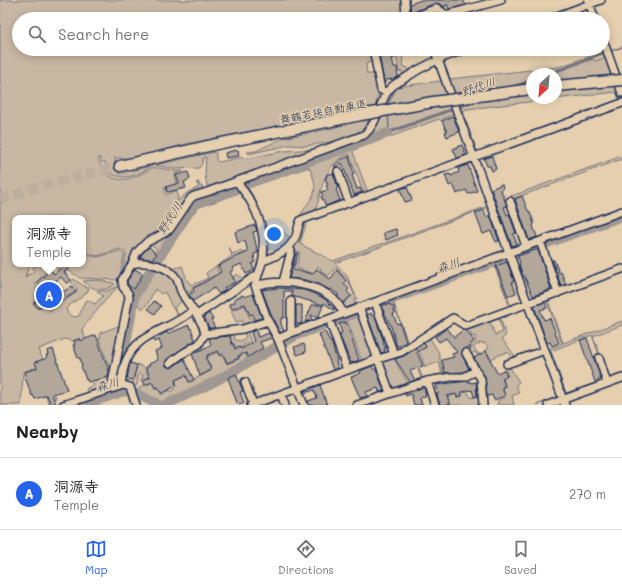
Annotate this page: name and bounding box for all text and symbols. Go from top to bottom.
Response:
search box [12,12,610,56]
icon: search [26,23,48,45]
text: Search here [58,24,149,44]
north arrow [526,68,562,104]
water label: 野代川 [458,72,498,100]
street label: 舞鶴若狭自動車道 [278,95,368,127]
water label: 野代川 [152,199,186,237]
popup [12,215,86,267]
text: 洞源寺 [26,223,72,243]
your location [264,224,284,244]
text: Temple [26,243,71,260]
water label: 森川 [434,253,462,277]
pin: A [36,280,62,310]
water label: 森川 [93,373,121,395]
text: Nearby [16,420,78,442]
text: 洞源寺 [54,476,99,496]
text: A [24,485,34,502]
text: 270 m [569,485,606,502]
text: Temple [54,496,99,513]
tab: Map [85,538,108,577]
tab: Directions [278,538,334,577]
tab: Saved [504,538,537,577]

